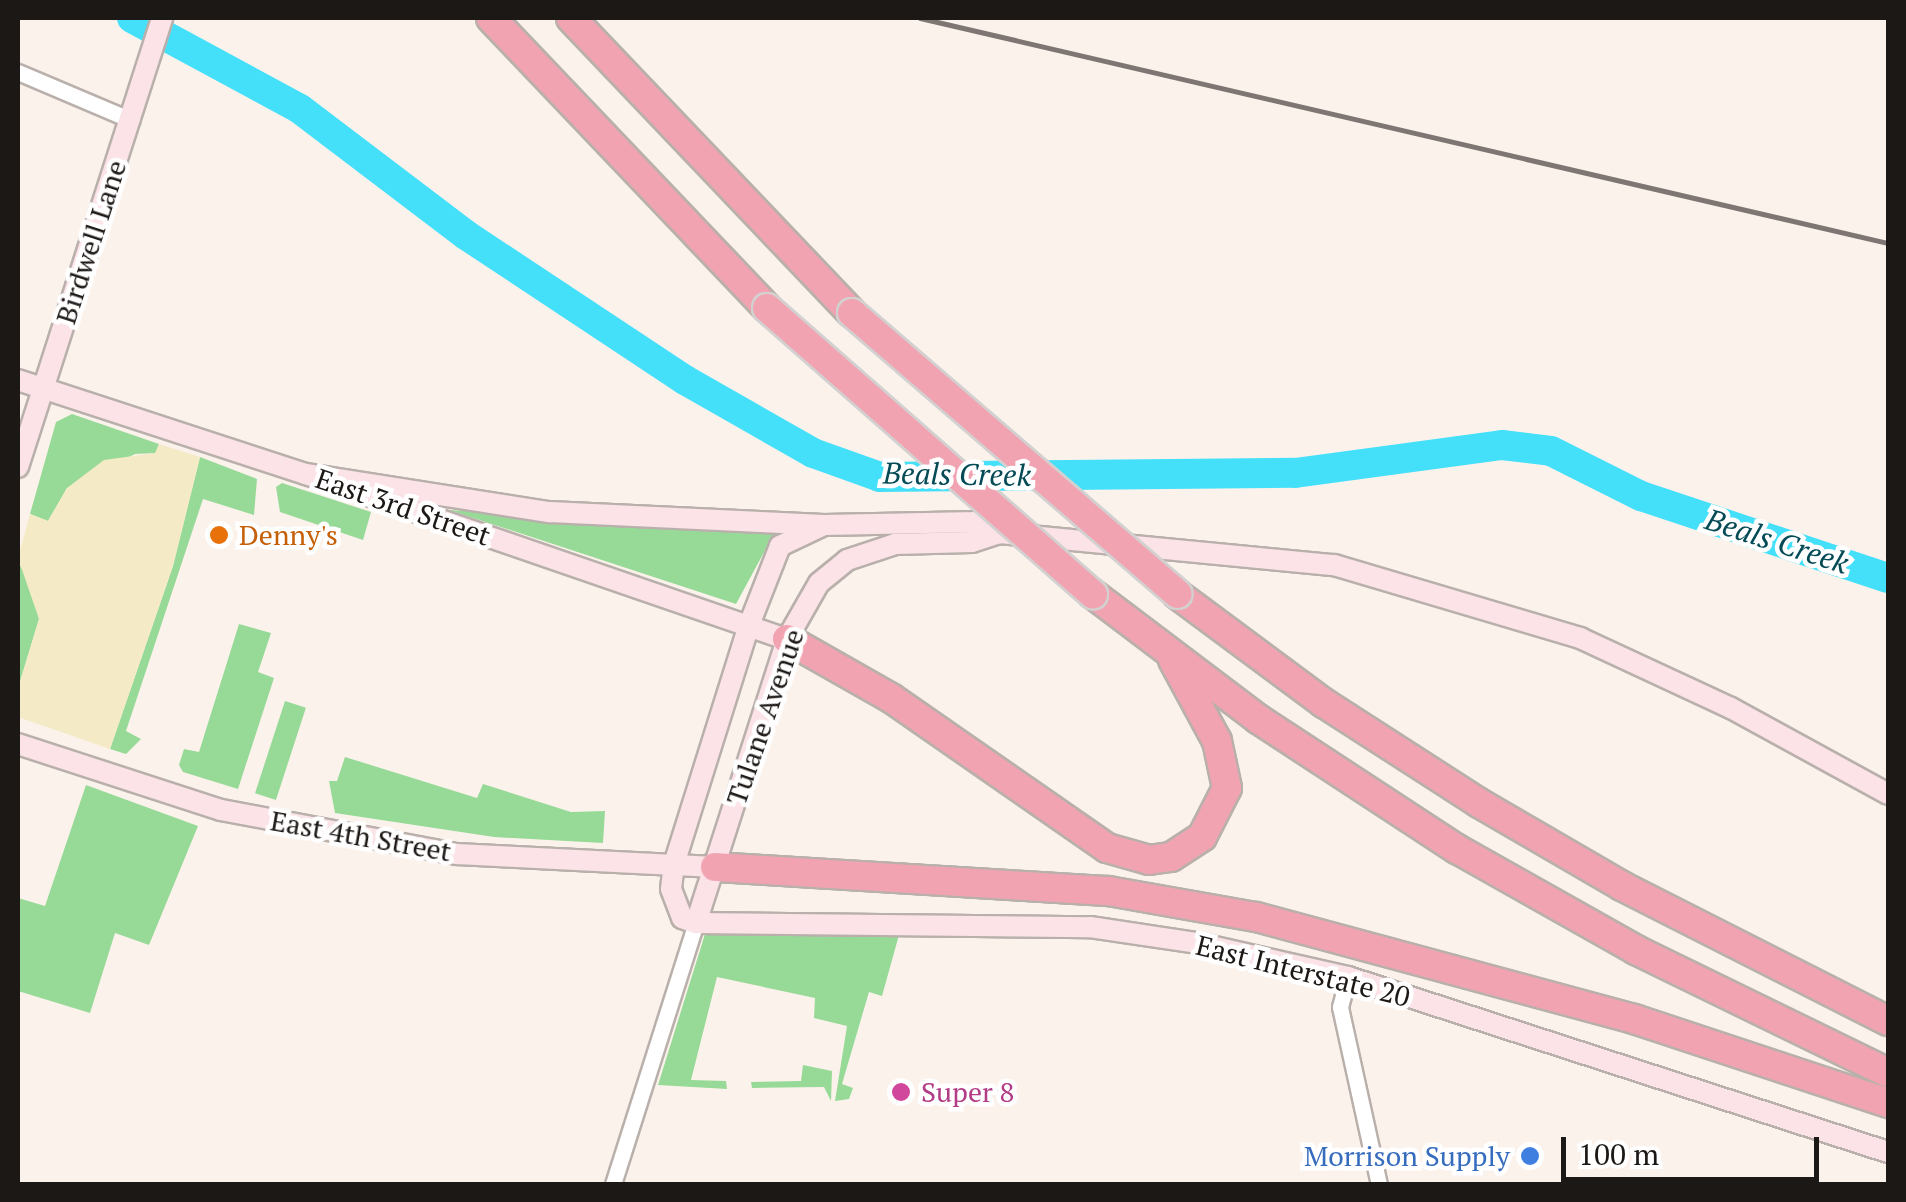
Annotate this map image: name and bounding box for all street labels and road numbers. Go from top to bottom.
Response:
street label: Birdwell Lane [49,156,133,328]
street label: East 3rd Street [311,461,495,553]
street label: Tulane Avenue [719,624,811,810]
street label: East 4th Street [268,804,454,868]
street label: East Interstate 20 [1193,928,1413,1014]

